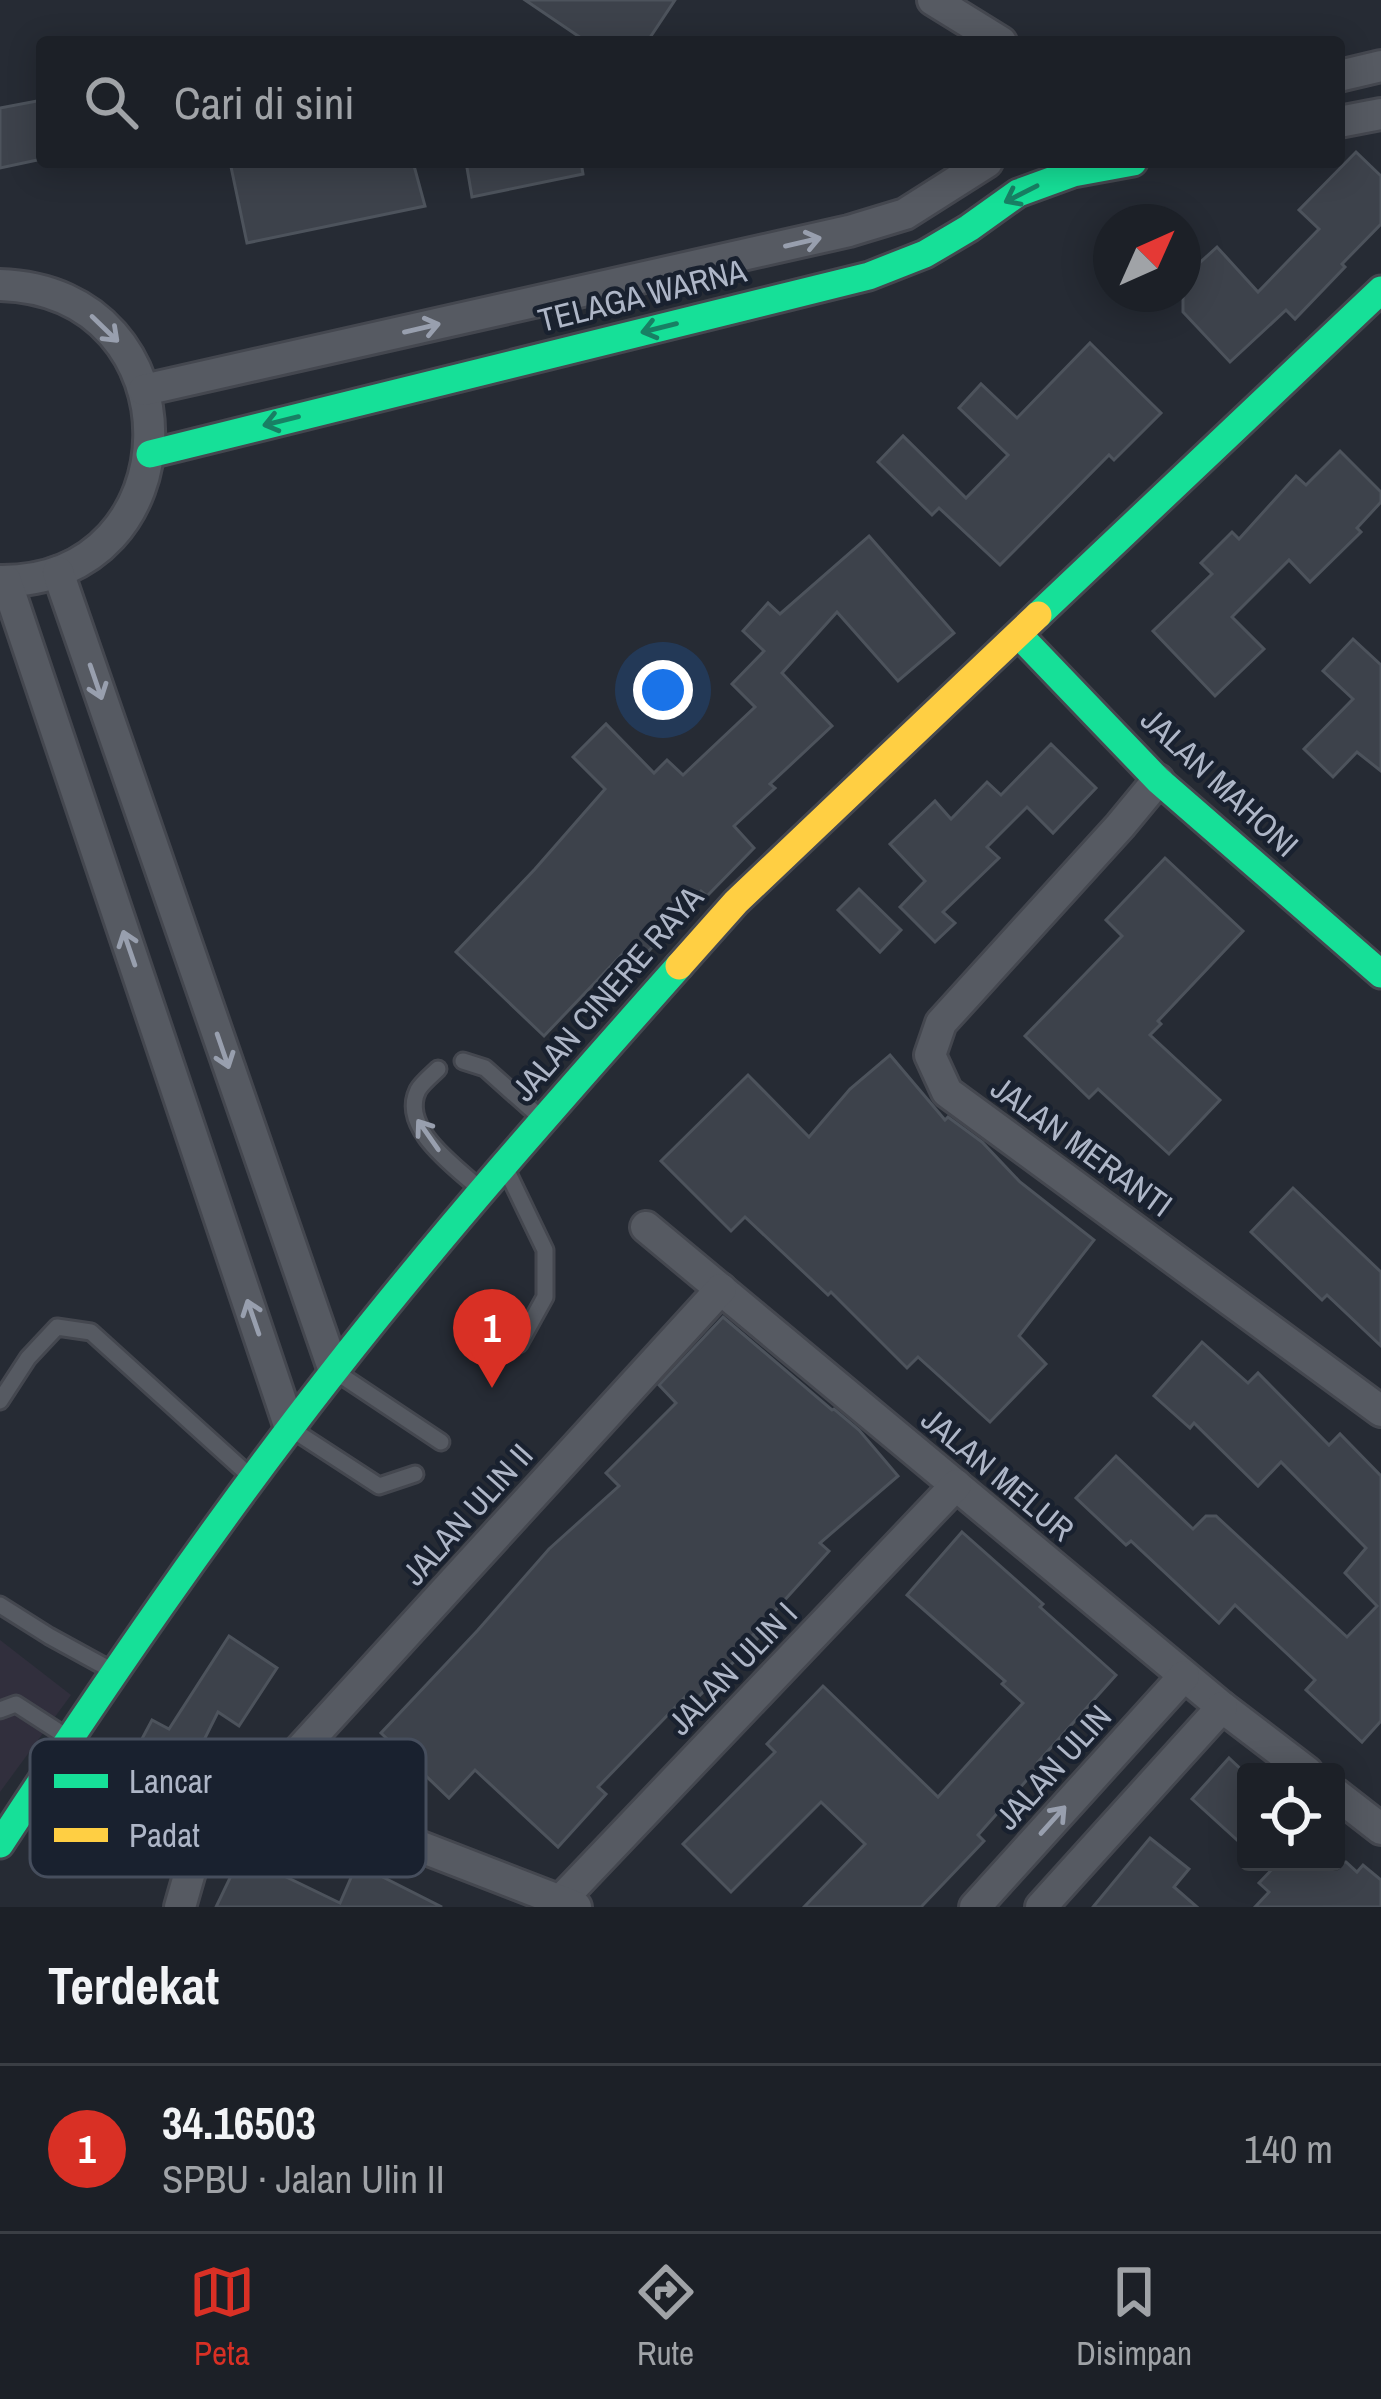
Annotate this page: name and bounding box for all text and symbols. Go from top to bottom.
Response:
search box [36,36,1345,168]
icon: search [78,69,144,135]
text: Cari di sini [174,72,355,133]
one-way arrow [1004,184,1040,207]
north arrow [1093,204,1201,312]
one-way arrow [783,229,821,252]
street label: TELAGA WARNA [534,248,751,342]
one-way arrow [90,314,119,342]
one-way arrow [403,315,441,338]
one-way arrow [641,318,679,340]
one-way arrow [262,411,300,433]
your location [633,660,693,720]
one-way arrow [87,663,108,700]
street label: JALAN MAHONI [1132,698,1308,866]
street label: JALAN CINERE RAYA [501,876,713,1110]
one-way arrow [116,929,138,967]
one-way arrow [214,1031,236,1069]
street label: JALAN MERANTI [983,1065,1181,1227]
one-way arrow [416,1119,441,1152]
pin: 1 [453,1289,531,1388]
one-way arrow [241,1299,262,1336]
street label: JALAN MELUR [912,1397,1084,1551]
street label: JALAN ULIN II [392,1434,542,1594]
street label: JALAN ULIN I [658,1592,806,1744]
street label: JALAN ULIN [985,1695,1121,1839]
legend [30,1739,426,1877]
text: Lancar [129,1759,212,1803]
map controls [1237,1763,1345,1871]
button: locate [1237,1763,1345,1871]
one-way arrow [1039,1806,1066,1836]
text: Padat [129,1813,200,1857]
text: Terdekat [48,1951,219,2020]
text: 34.16503 [162,2092,316,2153]
text: 1 [78,2123,96,2175]
text: 140 m [1244,2123,1333,2175]
text: SPBU · Jalan Ulin II [162,2153,445,2205]
tab: Peta [189,2259,255,2375]
tab: Rute [633,2259,699,2375]
tab: Disimpan [1076,2259,1192,2375]

